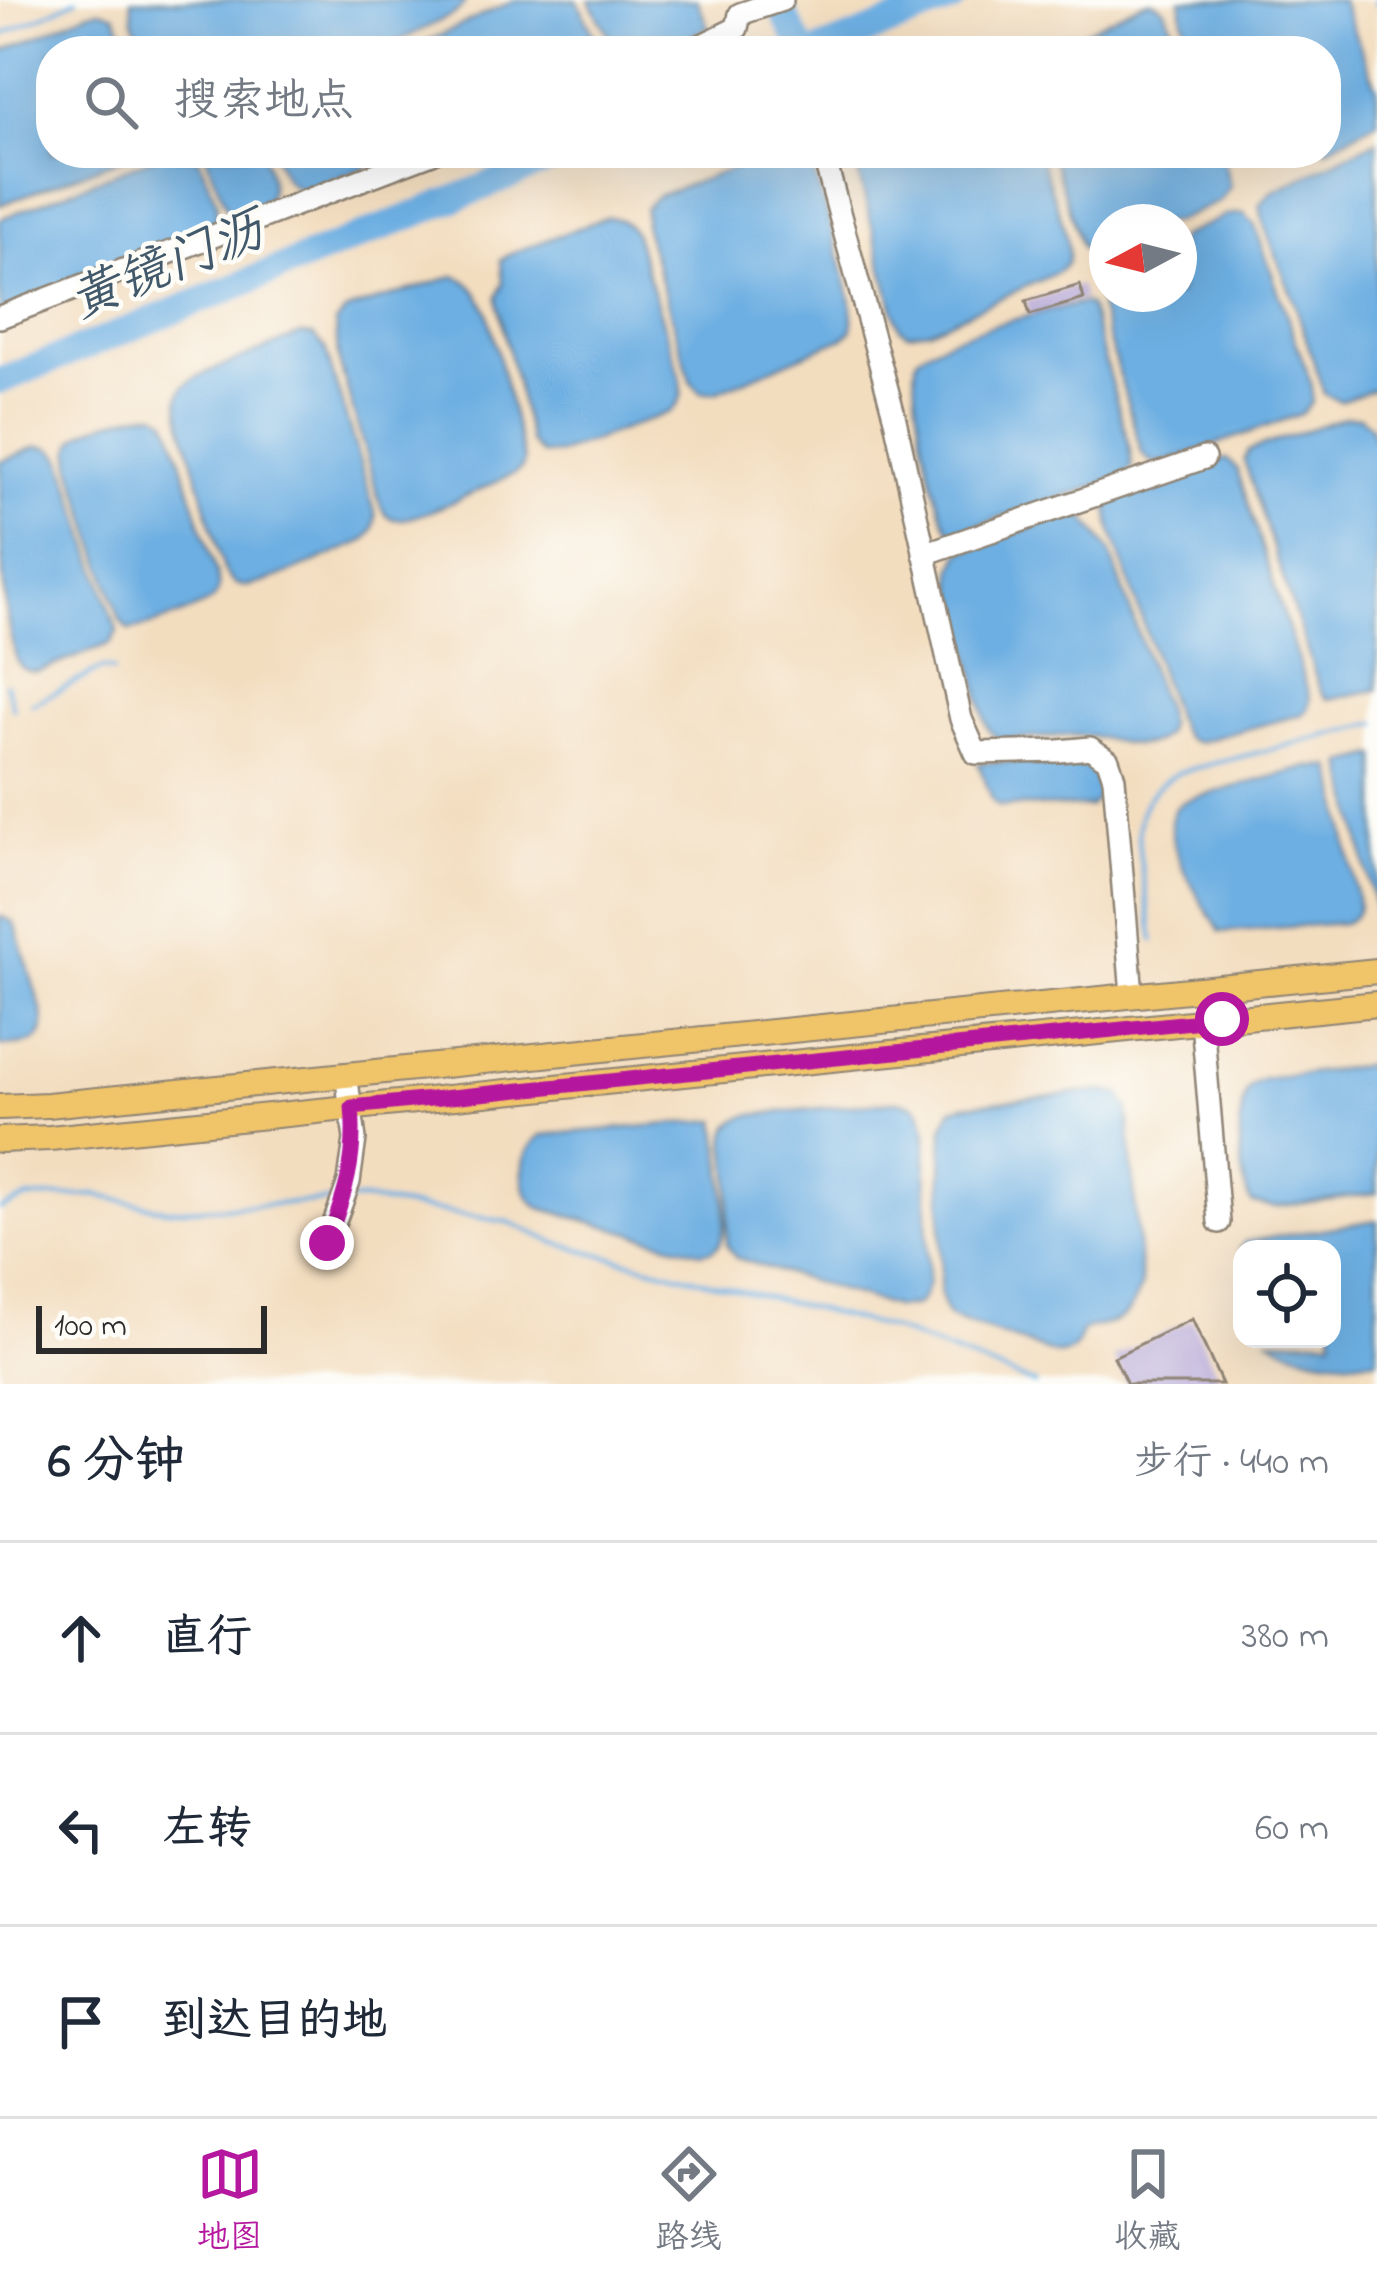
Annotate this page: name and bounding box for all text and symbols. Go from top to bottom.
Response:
search box [36,36,1341,168]
icon: search [78,69,144,135]
text: 搜索地点 [174,70,354,136]
water label: 黄镜门沥 [59,193,282,341]
north arrow [1089,204,1197,312]
route start [1195,992,1249,1046]
route end [300,1216,354,1270]
map controls [1233,1240,1341,1348]
button: locate [1233,1240,1341,1348]
scale bar [36,1300,267,1353]
text: 100 m [54,1303,127,1351]
text: 6 分钟 [48,1426,185,1501]
text: 步行 · 440 m [1134,1435,1329,1492]
icon: ahead [48,1605,114,1671]
text: 直行 [162,1606,252,1672]
text: 380 m [1241,1609,1329,1666]
icon: left [48,1797,114,1863]
text: 左转 [162,1798,252,1864]
text: 60 m [1255,1801,1329,1858]
icon: arrive [48,1989,114,2055]
text: 到达目的地 [162,1990,387,2056]
tab: 地图 [197,2141,263,2263]
tab: 路线 [656,2141,722,2263]
tab: 收藏 [1115,2141,1181,2263]

